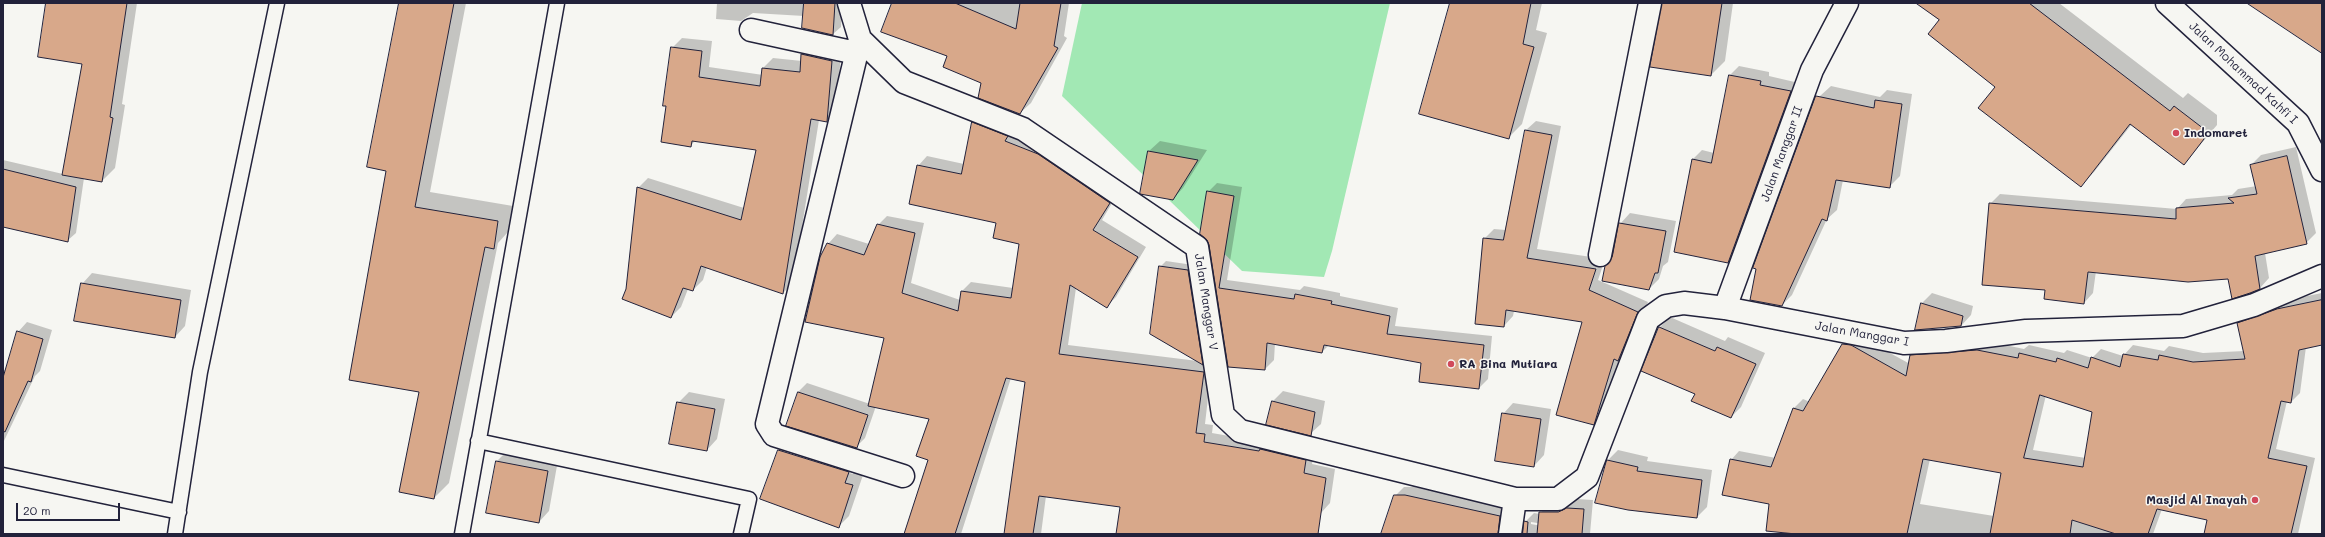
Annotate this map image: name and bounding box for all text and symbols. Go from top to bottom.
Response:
street label: Jalan Mohammad Kahfi I [2186,19,2300,127]
street label: Jalan Manggar II [1758,104,1806,204]
place label: Indomaret [2184,126,2248,140]
marker: Indomaret [2171,128,2181,138]
street label: Jalan Manggar V [1191,253,1221,351]
street label: Jalan Manggar I [1814,319,1910,349]
place label: RA Bina Mutiara [1459,357,1558,371]
marker: RA Bina Mutiara [1446,359,1456,369]
place label: Masjid Al Inayah [2146,493,2247,507]
scale bar [18,495,122,521]
marker: Masjid Al Inayah [2250,495,2260,505]
text: 20 m [23,502,51,518]

